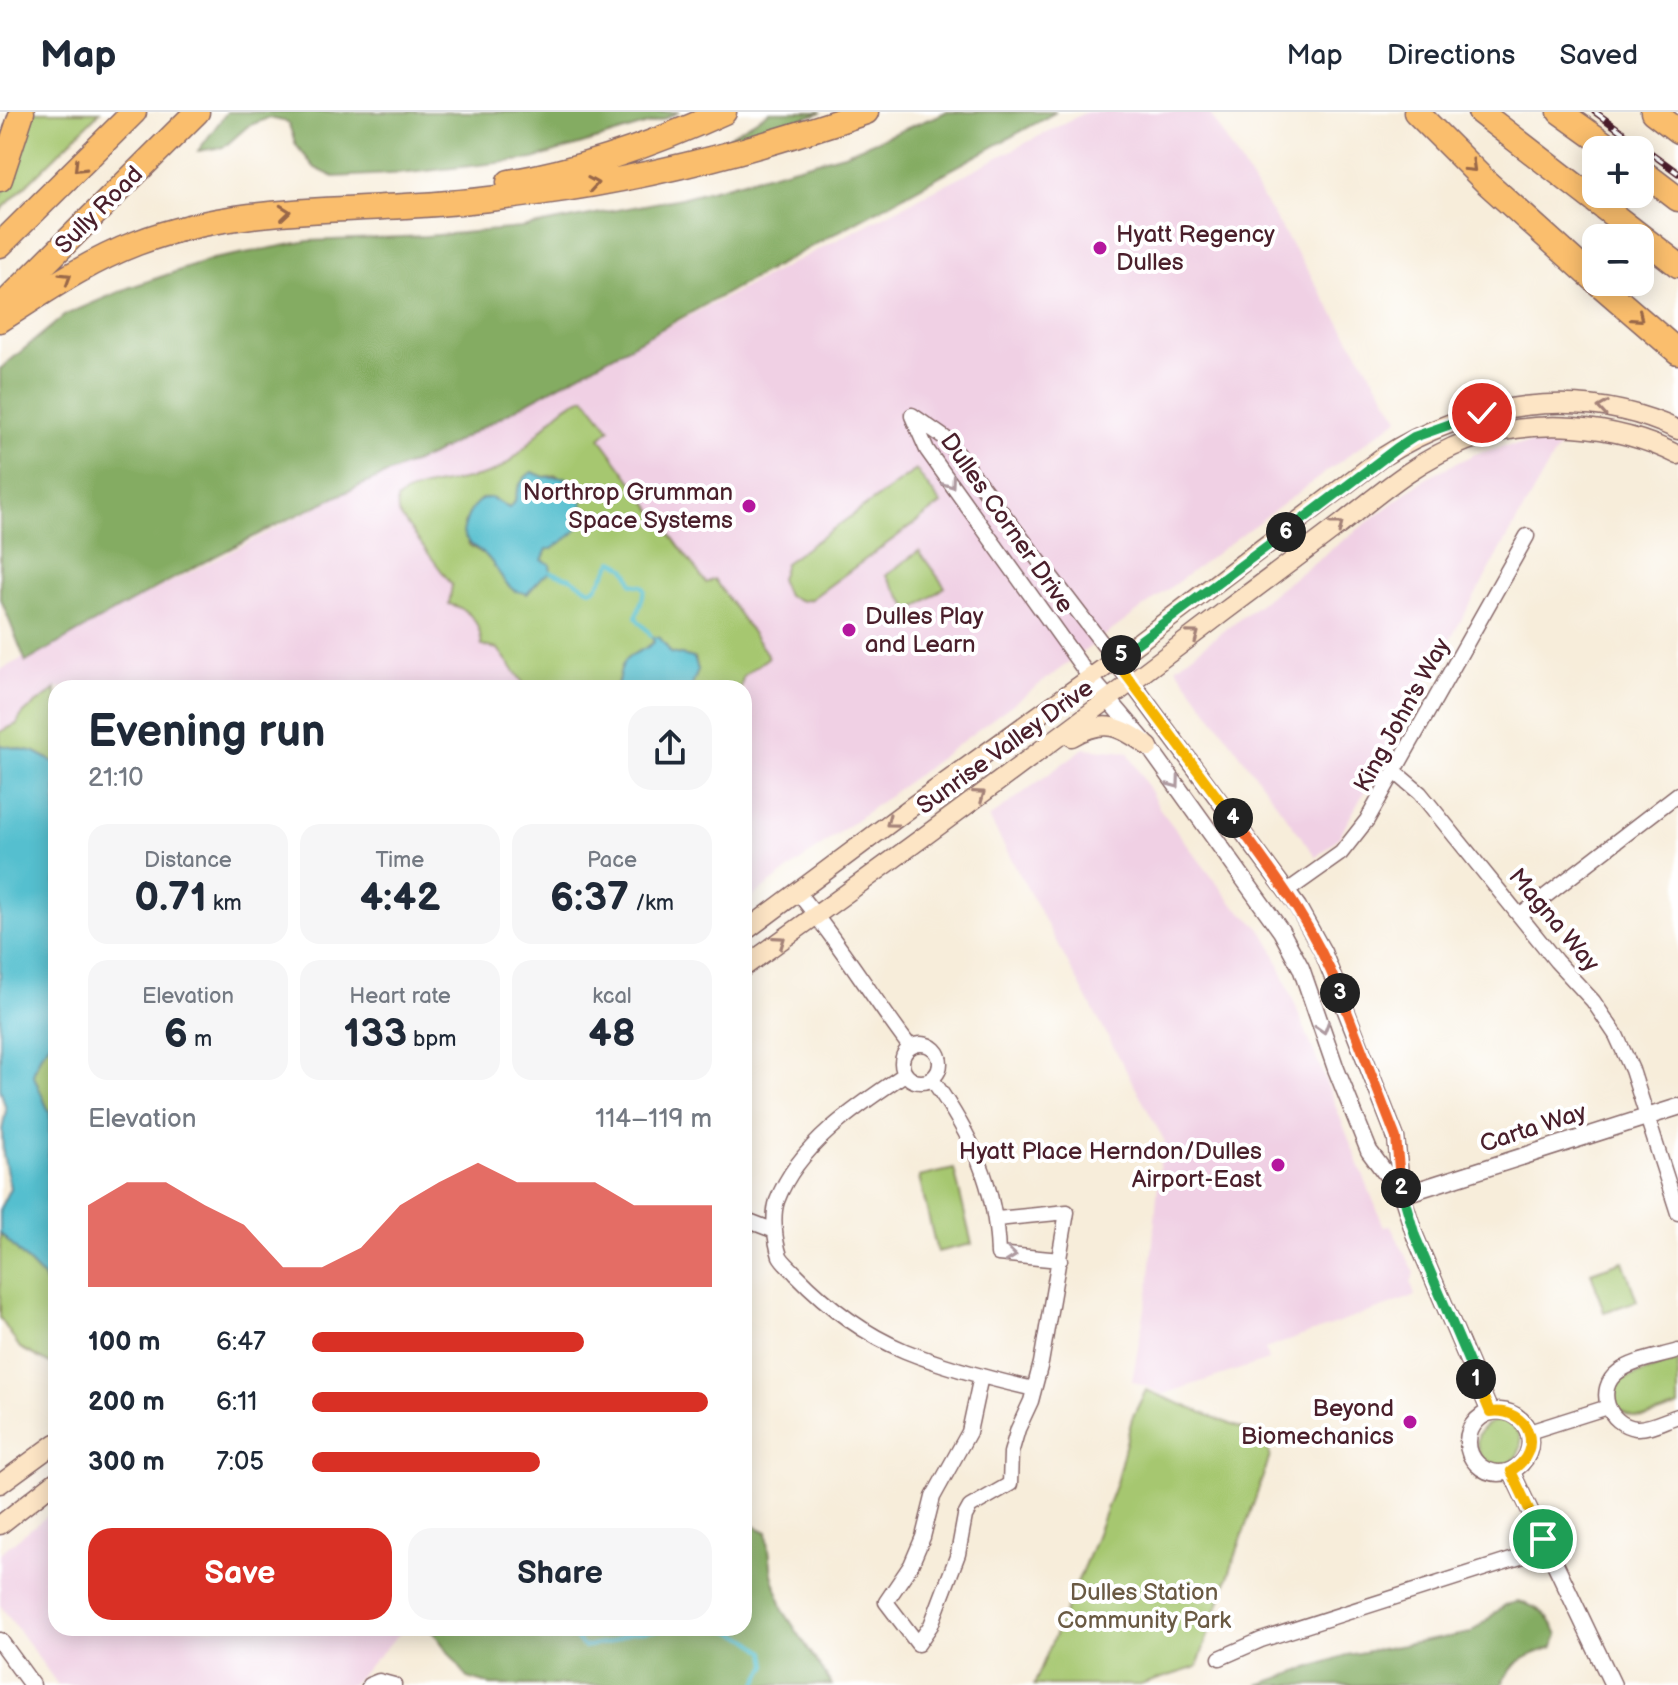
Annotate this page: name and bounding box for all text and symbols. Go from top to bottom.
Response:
text: Map [40,33,116,78]
text: Map [1286,39,1343,72]
text: Directions [1387,39,1515,72]
text: Saved [1559,39,1638,72]
map controls [1582,136,1654,296]
button: + [1582,136,1654,208]
one-way arrow [74,158,88,172]
one-way arrow [1462,158,1476,173]
street label: Sully Road [49,160,149,260]
one-way arrow [586,176,600,193]
one-way arrow [279,203,292,220]
place label: Hyatt Regency Dulles [1116,220,1275,277]
button: − [1582,224,1654,296]
marker: Hyatt Regency Dulles [1091,239,1109,257]
one-way arrow [57,273,72,288]
one-way arrow [1628,307,1643,322]
pin [1448,379,1516,447]
icon: check [1460,391,1504,435]
one-way arrow [1597,401,1610,418]
street label: Dulles Corner Drive [934,428,1080,618]
one-way arrow [940,474,955,488]
place label: Northrop Grumman Space Systems [523,478,733,535]
marker: Northrop Grumman Space Systems [740,497,758,515]
pin: 6 [1266,512,1306,552]
text: 6 [1279,518,1293,545]
one-way arrow [1329,522,1343,536]
place label: Dulles Play and Learn [865,602,984,659]
marker: Dulles Play and Learn [840,621,858,639]
one-way arrow [1186,630,1200,644]
street label: King John's Way [1348,633,1456,797]
pin: 5 [1101,635,1141,675]
text: 5 [1115,641,1127,668]
street label: Sunrise Valley Drive [911,673,1099,821]
text: Evening run [88,706,325,759]
button: share [628,706,712,790]
text: 21:10 [88,763,144,794]
one-way arrow [1165,775,1179,789]
one-way arrow [972,791,986,805]
pin: 4 [1213,798,1253,838]
text: 4 [1227,804,1239,831]
one-way arrow [885,812,900,827]
text: Distance [144,847,232,874]
text: Time [376,847,424,874]
text: Pace [587,847,637,874]
street label: Magna Way [1502,863,1606,978]
text: 0.71 [134,874,207,922]
text: 4:42 [360,874,440,922]
text: 6:37 [550,874,629,922]
text: km [207,890,242,917]
text: /km [629,890,674,917]
one-way arrow [772,936,786,951]
pin: 3 [1320,973,1360,1013]
text: 3 [1334,979,1346,1006]
text: Elevation [142,983,234,1010]
text: Heart rate [349,983,451,1010]
text: kcal [592,983,632,1010]
text: 6 [164,1010,188,1058]
text: 133 [344,1010,407,1058]
text: 48 [588,1010,636,1058]
one-way arrow [1314,1021,1330,1034]
text: m [188,1026,212,1053]
text: bpm [407,1026,456,1053]
street label: Carta Way [1476,1097,1590,1159]
text: Elevation [88,1104,196,1135]
text: 114–119 m [595,1104,712,1135]
place label: Hyatt Place Herndon/Dulles Airport-East [959,1137,1263,1194]
marker: Hyatt Place Herndon/Dulles Airport-East [1269,1156,1287,1174]
pin: 2 [1381,1168,1421,1208]
text: 2 [1394,1174,1408,1201]
one-way arrow [1005,1246,1018,1263]
text: 100 m [88,1327,161,1358]
text: 6:47 [216,1327,266,1358]
pin: 1 [1456,1359,1496,1399]
text: 1 [1471,1365,1481,1392]
text: 200 m [88,1387,165,1418]
text: 6:11 [216,1387,257,1418]
place label: Beyond Biomechanics [1241,1394,1394,1451]
marker: Beyond Biomechanics [1401,1413,1419,1431]
text: 300 m [88,1447,165,1478]
text: 7:05 [216,1447,264,1478]
pin [1509,1505,1577,1573]
icon: arrive [1521,1517,1565,1561]
button: Save [88,1528,392,1620]
button: Share [408,1528,712,1620]
park label: Dulles Station Community Park [1057,1578,1231,1635]

